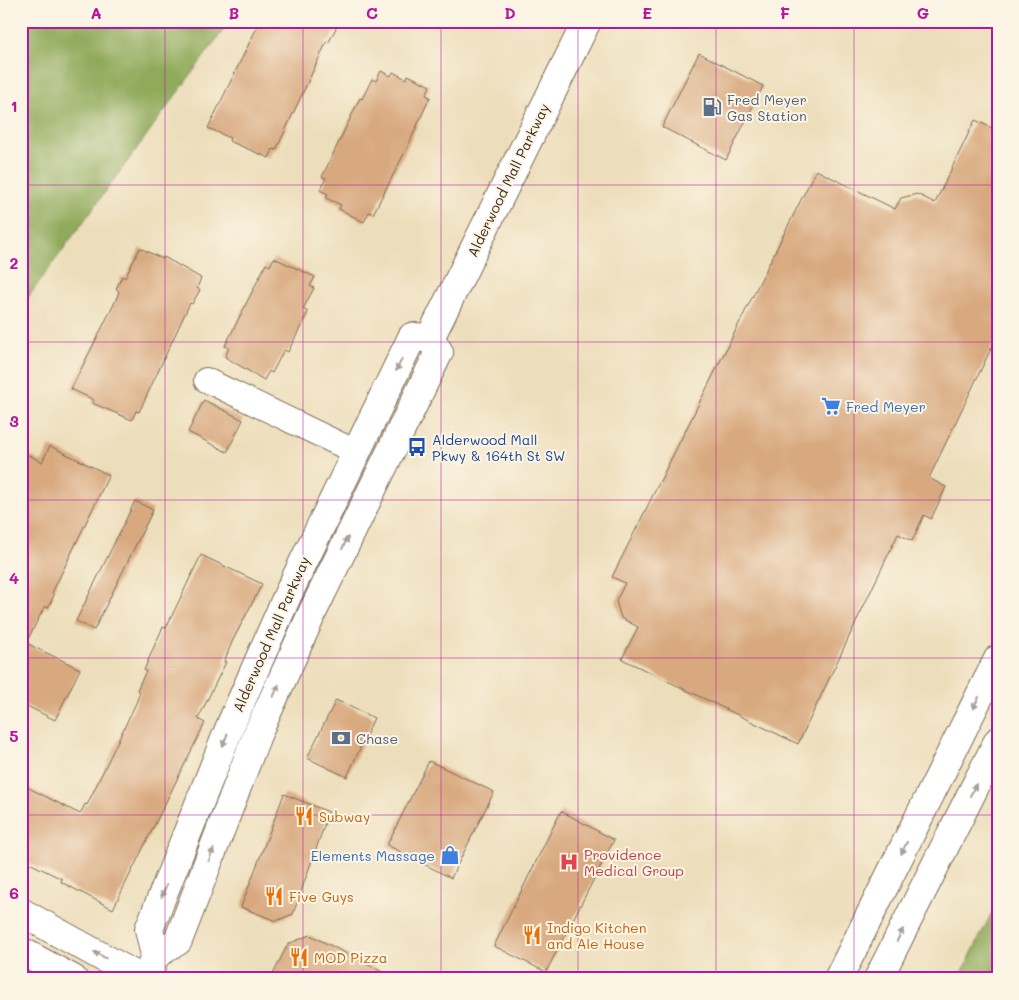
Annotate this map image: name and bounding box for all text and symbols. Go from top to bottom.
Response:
text: A [90,2,102,23]
text: B [229,2,239,23]
text: C [366,2,378,23]
text: D [504,2,516,23]
text: E [642,2,652,23]
text: F [780,2,790,23]
text: G [917,2,929,23]
place label: Fred Meyer Gas Station [727,90,807,125]
text: 1 [10,95,18,116]
fuel station icon: Fred Meyer Gas Station [701,96,723,118]
street label: Alderwood Mall Parkway [463,100,553,260]
text: 2 [10,252,19,273]
one-way arrow [394,358,402,372]
supermarket icon: Fred Meyer [820,395,842,417]
place label: Fred Meyer [846,397,926,416]
text: 3 [9,410,19,431]
place label: Alderwood Mall Pkwy & 164th St SW [432,430,565,465]
bus stop icon: Alderwood Mall Pkwy & 164th St SW [406,436,428,458]
one-way arrow [342,536,350,550]
street label: Alderwood Mall Parkway [228,553,314,715]
text: 4 [9,567,19,588]
one-way arrow [273,684,281,698]
one-way arrow [972,695,980,710]
text: 5 [9,725,19,746]
bank icon: Chase [330,727,352,749]
place label: Chase [356,729,398,748]
one-way arrow [220,733,228,747]
one-way arrow [969,783,977,797]
restaurant icon: Subway [293,805,315,827]
place label: Subway [319,807,370,826]
one-way arrow [899,841,907,855]
shop icon: Elements Massage [439,844,461,866]
place label: Providence Medical Group [584,845,684,880]
place label: Elements Massage [311,846,435,865]
one-way arrow [207,847,215,862]
hospital icon: Providence Medical Group [558,851,580,873]
text: 6 [9,882,19,903]
one-way arrow [160,884,168,899]
restaurant icon: Five Guys [263,885,285,907]
place label: Five Guys [289,887,354,906]
place label: Indigo Kitchen and Ale House [547,918,646,953]
restaurant icon: Indigo Kitchen and Ale House [521,924,543,946]
one-way arrow [896,928,904,942]
restaurant icon: MOD Pizza [288,946,310,968]
place label: MOD Pizza [314,948,387,967]
one-way arrow [93,951,106,960]

